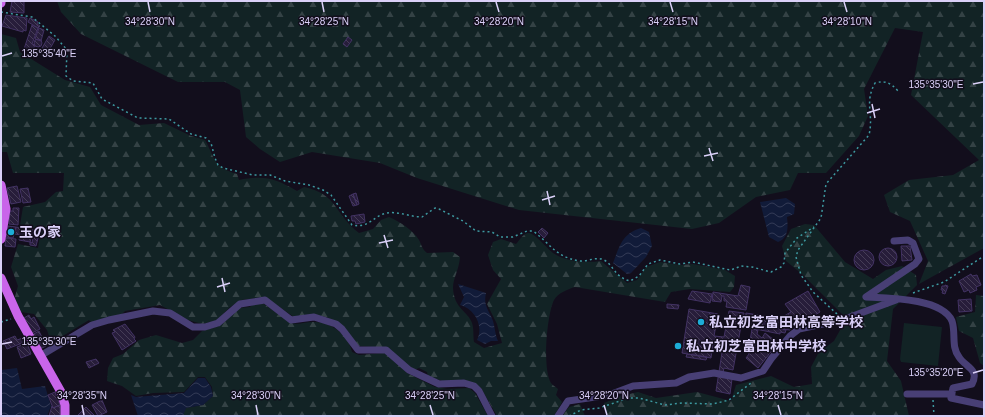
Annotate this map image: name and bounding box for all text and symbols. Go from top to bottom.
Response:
text: 34°28'30"N [125,16,175,27]
text: 34°28'25"N [299,16,349,27]
text: 34°28'20"N [474,16,524,27]
text: 34°28'15"N [648,16,698,27]
text: 34°28'10"N [822,16,872,27]
text: 135°35'40"E [21,48,77,59]
text: 135°35'30"E [908,79,964,90]
place label: 玉の家 [19,224,61,240]
marker: 玉の家 [6,227,16,237]
place label: 私立初芝富田林高等学校 [709,314,863,330]
marker: 私立初芝富田林高等学校 [696,317,706,327]
text: 135°35'30"E [21,336,77,347]
place label: 私立初芝富田林中学校 [686,338,826,354]
marker: 私立初芝富田林中学校 [673,341,683,351]
text: 135°35'20"E [908,367,964,378]
text: 34°28'35"N [57,390,107,401]
text: 34°28'30"N [231,390,281,401]
text: 34°28'25"N [405,390,455,401]
text: 34°28'20"N [579,390,629,401]
text: 34°28'15"N [753,390,803,401]

